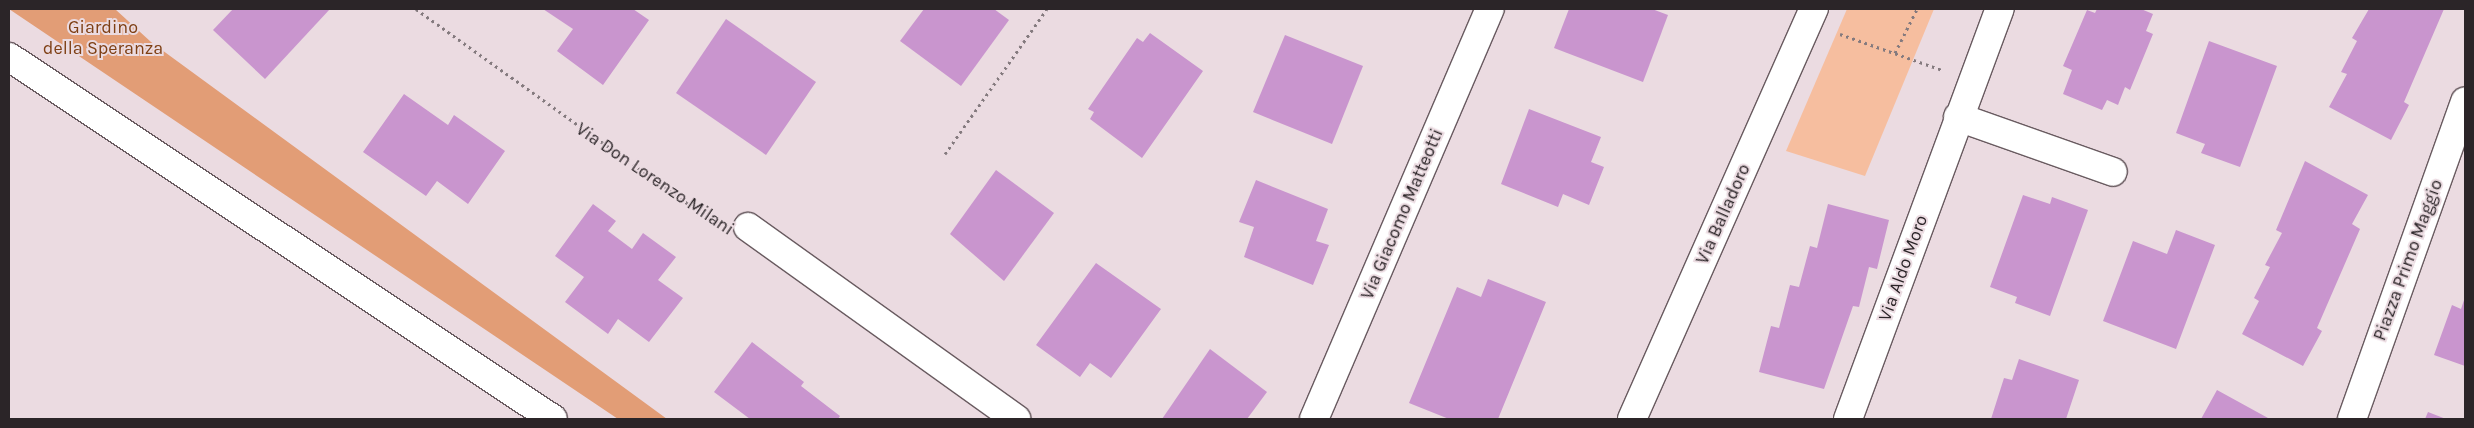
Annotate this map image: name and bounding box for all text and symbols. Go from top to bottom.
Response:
park label: Giardino della Speranza [43,17,163,59]
street label: Via Don Lorenzo Milani [572,118,738,240]
street label: Via Giacomo Matteotti [1356,125,1448,303]
street label: Via Balladoro [1691,160,1755,268]
street label: Piazza Primo Maggio [2369,176,2447,344]
street label: Via Aldo Moro [1874,212,1932,324]

